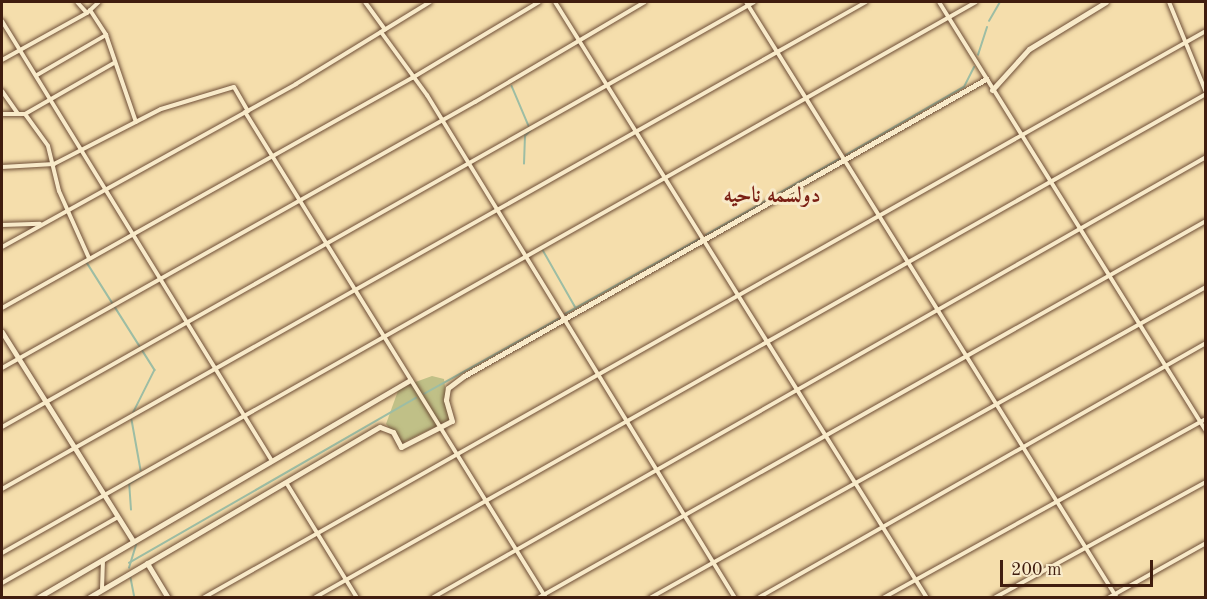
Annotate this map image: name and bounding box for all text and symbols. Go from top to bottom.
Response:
district label: دولسمه ناحیه [723,184,821,210]
scale bar [1003,548,1156,586]
text: 200 m [1011,561,1062,579]

